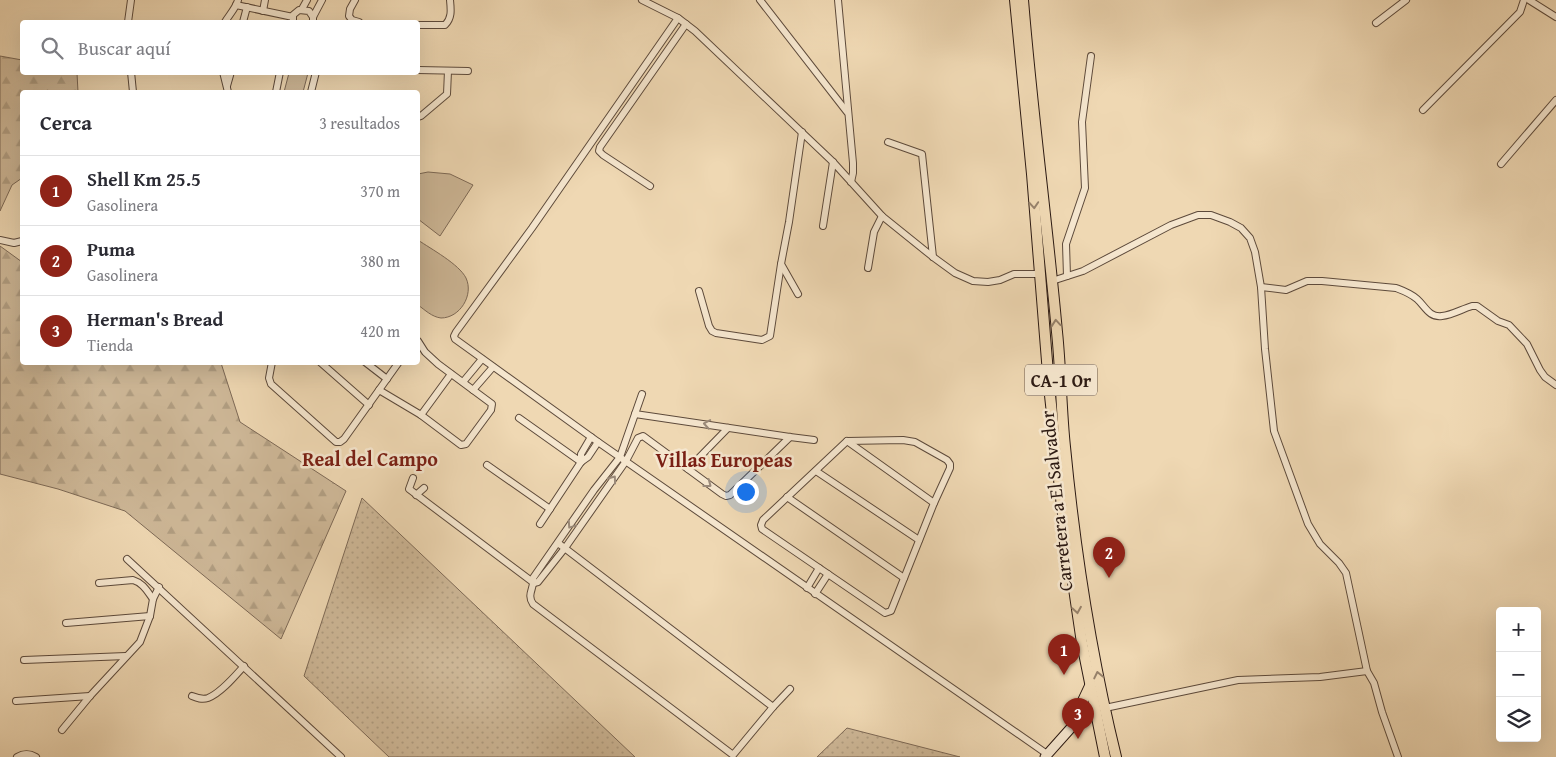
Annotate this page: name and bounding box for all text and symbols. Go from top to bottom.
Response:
search box [20,20,420,75]
icon: search [38,34,66,62]
text: Buscar aquí [78,34,171,62]
text: Cerca [40,107,92,138]
text: 3 resultados [319,111,400,135]
text: Shell Km 25.5 [87,165,201,193]
text: 1 [52,179,60,203]
text: 370 m [360,179,400,203]
text: Gasolinera [87,193,158,217]
one-way arrow [1029,202,1040,210]
text: Puma [87,235,135,263]
text: 2 [52,249,60,273]
text: 380 m [360,249,400,273]
text: Gasolinera [87,263,158,287]
text: Herman's Bread [87,305,223,333]
text: 3 [52,319,60,343]
text: 420 m [360,319,400,343]
one-way arrow [1051,319,1062,327]
text: Tienda [87,333,133,357]
road number: CA-1 Or [1025,364,1097,396]
street label: Carretera a El Salvador [1033,409,1079,593]
one-way arrow [702,420,711,430]
district label: Real del Campo [302,444,438,473]
district label: Villas Europeas [655,445,793,474]
one-way arrow [607,475,616,485]
one-way arrow [702,478,712,487]
your location [733,479,759,505]
one-way arrow [568,519,577,529]
pin: 2 [1093,537,1125,578]
one-way arrow [1071,607,1082,615]
map controls [1496,607,1541,742]
button: + [1496,607,1541,652]
pin: 1 [1048,634,1080,675]
button: − [1496,652,1541,697]
one-way arrow [1093,671,1104,680]
button: layers [1496,697,1541,742]
pin: 3 [1062,698,1094,739]

